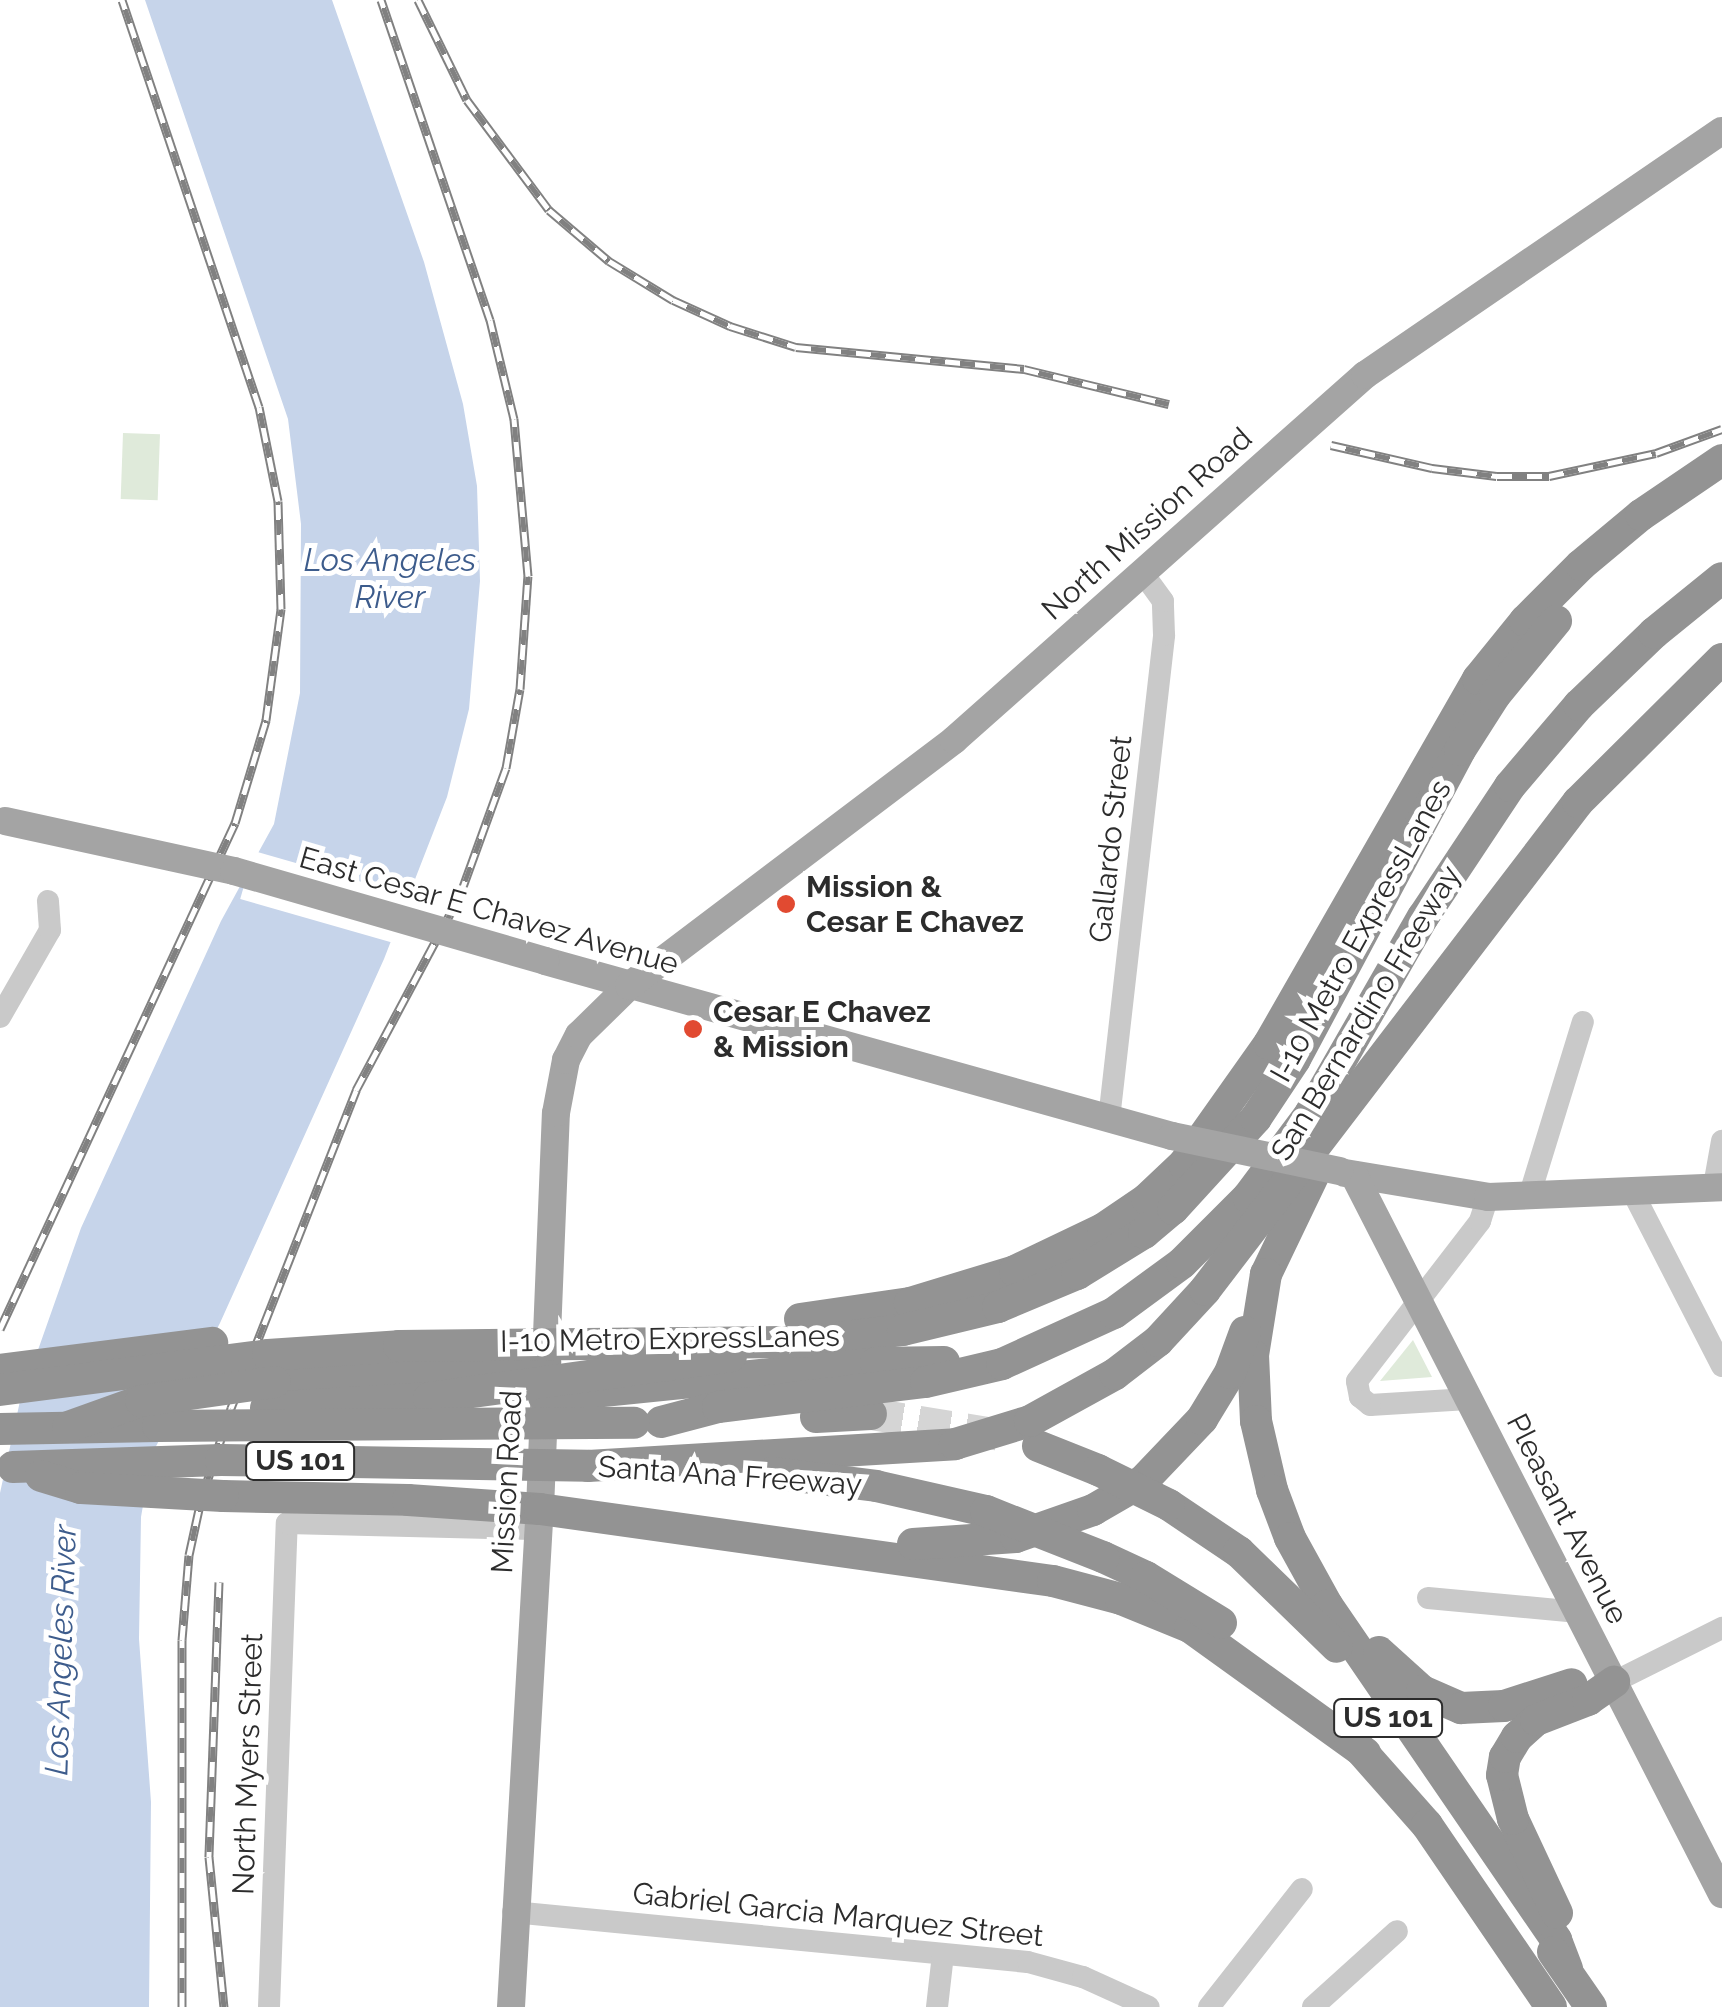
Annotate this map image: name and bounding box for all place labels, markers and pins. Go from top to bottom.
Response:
place label: Mission & Cesar E Chavez [806,869,1024,940]
marker: Mission & Cesar E Chavez [775,893,797,915]
place label: Cesar E Chavez & Mission [713,994,931,1064]
marker: Cesar E Chavez & Mission [682,1018,704,1040]

